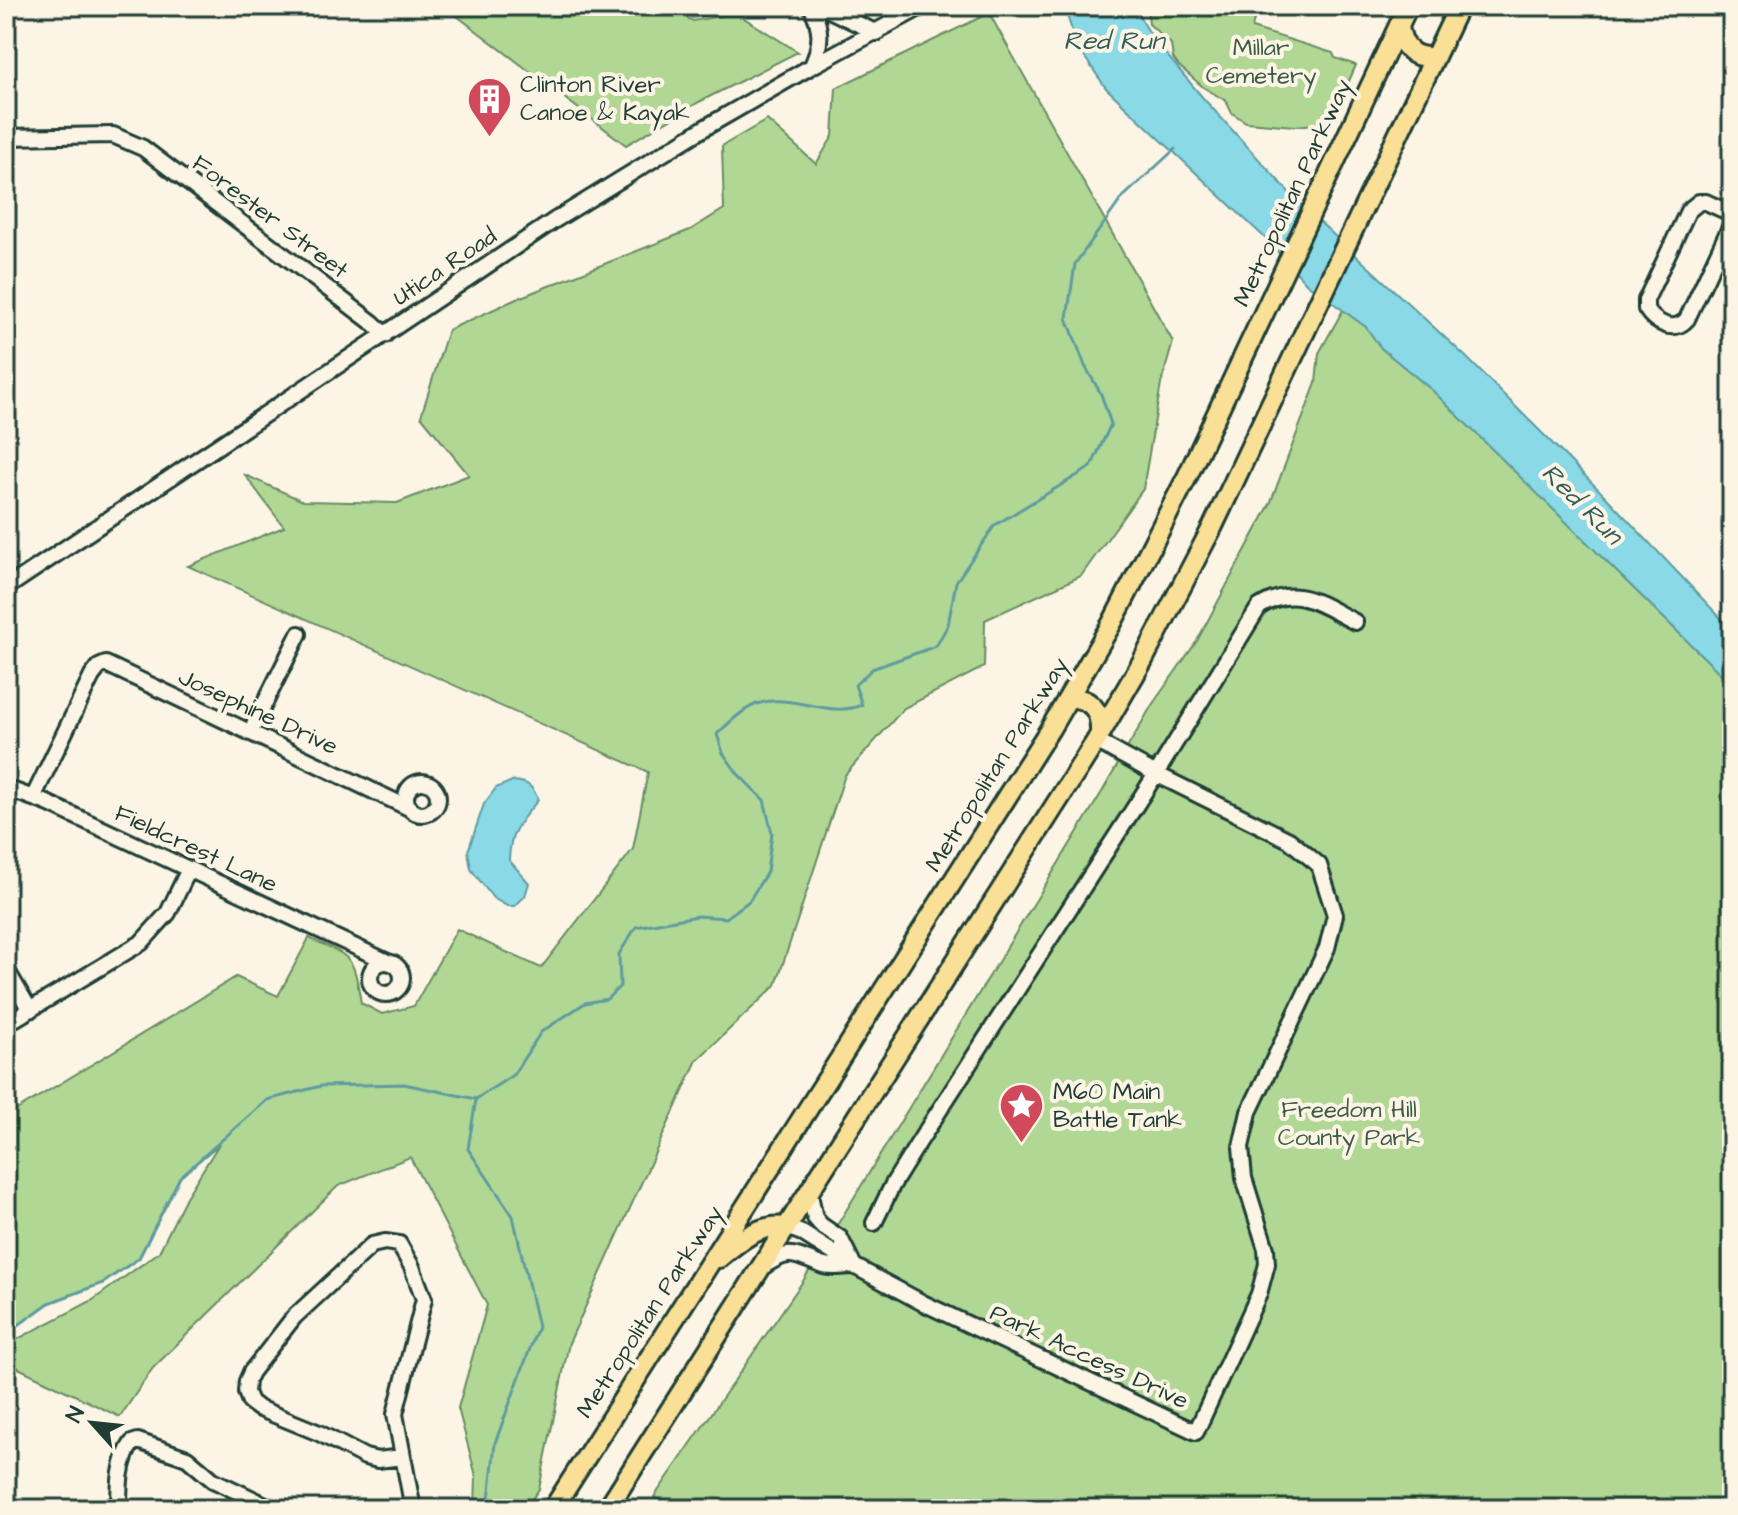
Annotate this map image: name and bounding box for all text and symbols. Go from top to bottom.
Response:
water label: Red Run [1063,23,1167,59]
park label: Millar Cemetery [1206,31,1316,94]
place label: Clinton River Canoe & Kayak [520,68,690,131]
street label: Metropolitan Parkway [1225,74,1362,313]
building icon: Clinton River Canoe & Kayak [465,75,513,138]
street label: Forester Street [185,147,356,287]
street label: Utica Road [386,220,504,314]
water label: Red Run [1534,456,1632,554]
street label: Metropolitan Parkway [917,651,1078,879]
street label: Josephine Drive [173,660,343,764]
street label: Fieldcrest Lane [109,796,283,902]
place label: M60 Main Battle Tank [1053,1075,1182,1137]
place icon: M60 Main Battle Tank [998,1082,1046,1145]
park label: Freedom Hill County Park [1278,1093,1421,1156]
street label: Metropolitan Parkway [568,1199,732,1426]
street label: Park Access Drive [984,1296,1194,1418]
north arrow [52,1383,132,1463]
text: N [59,1401,93,1428]

